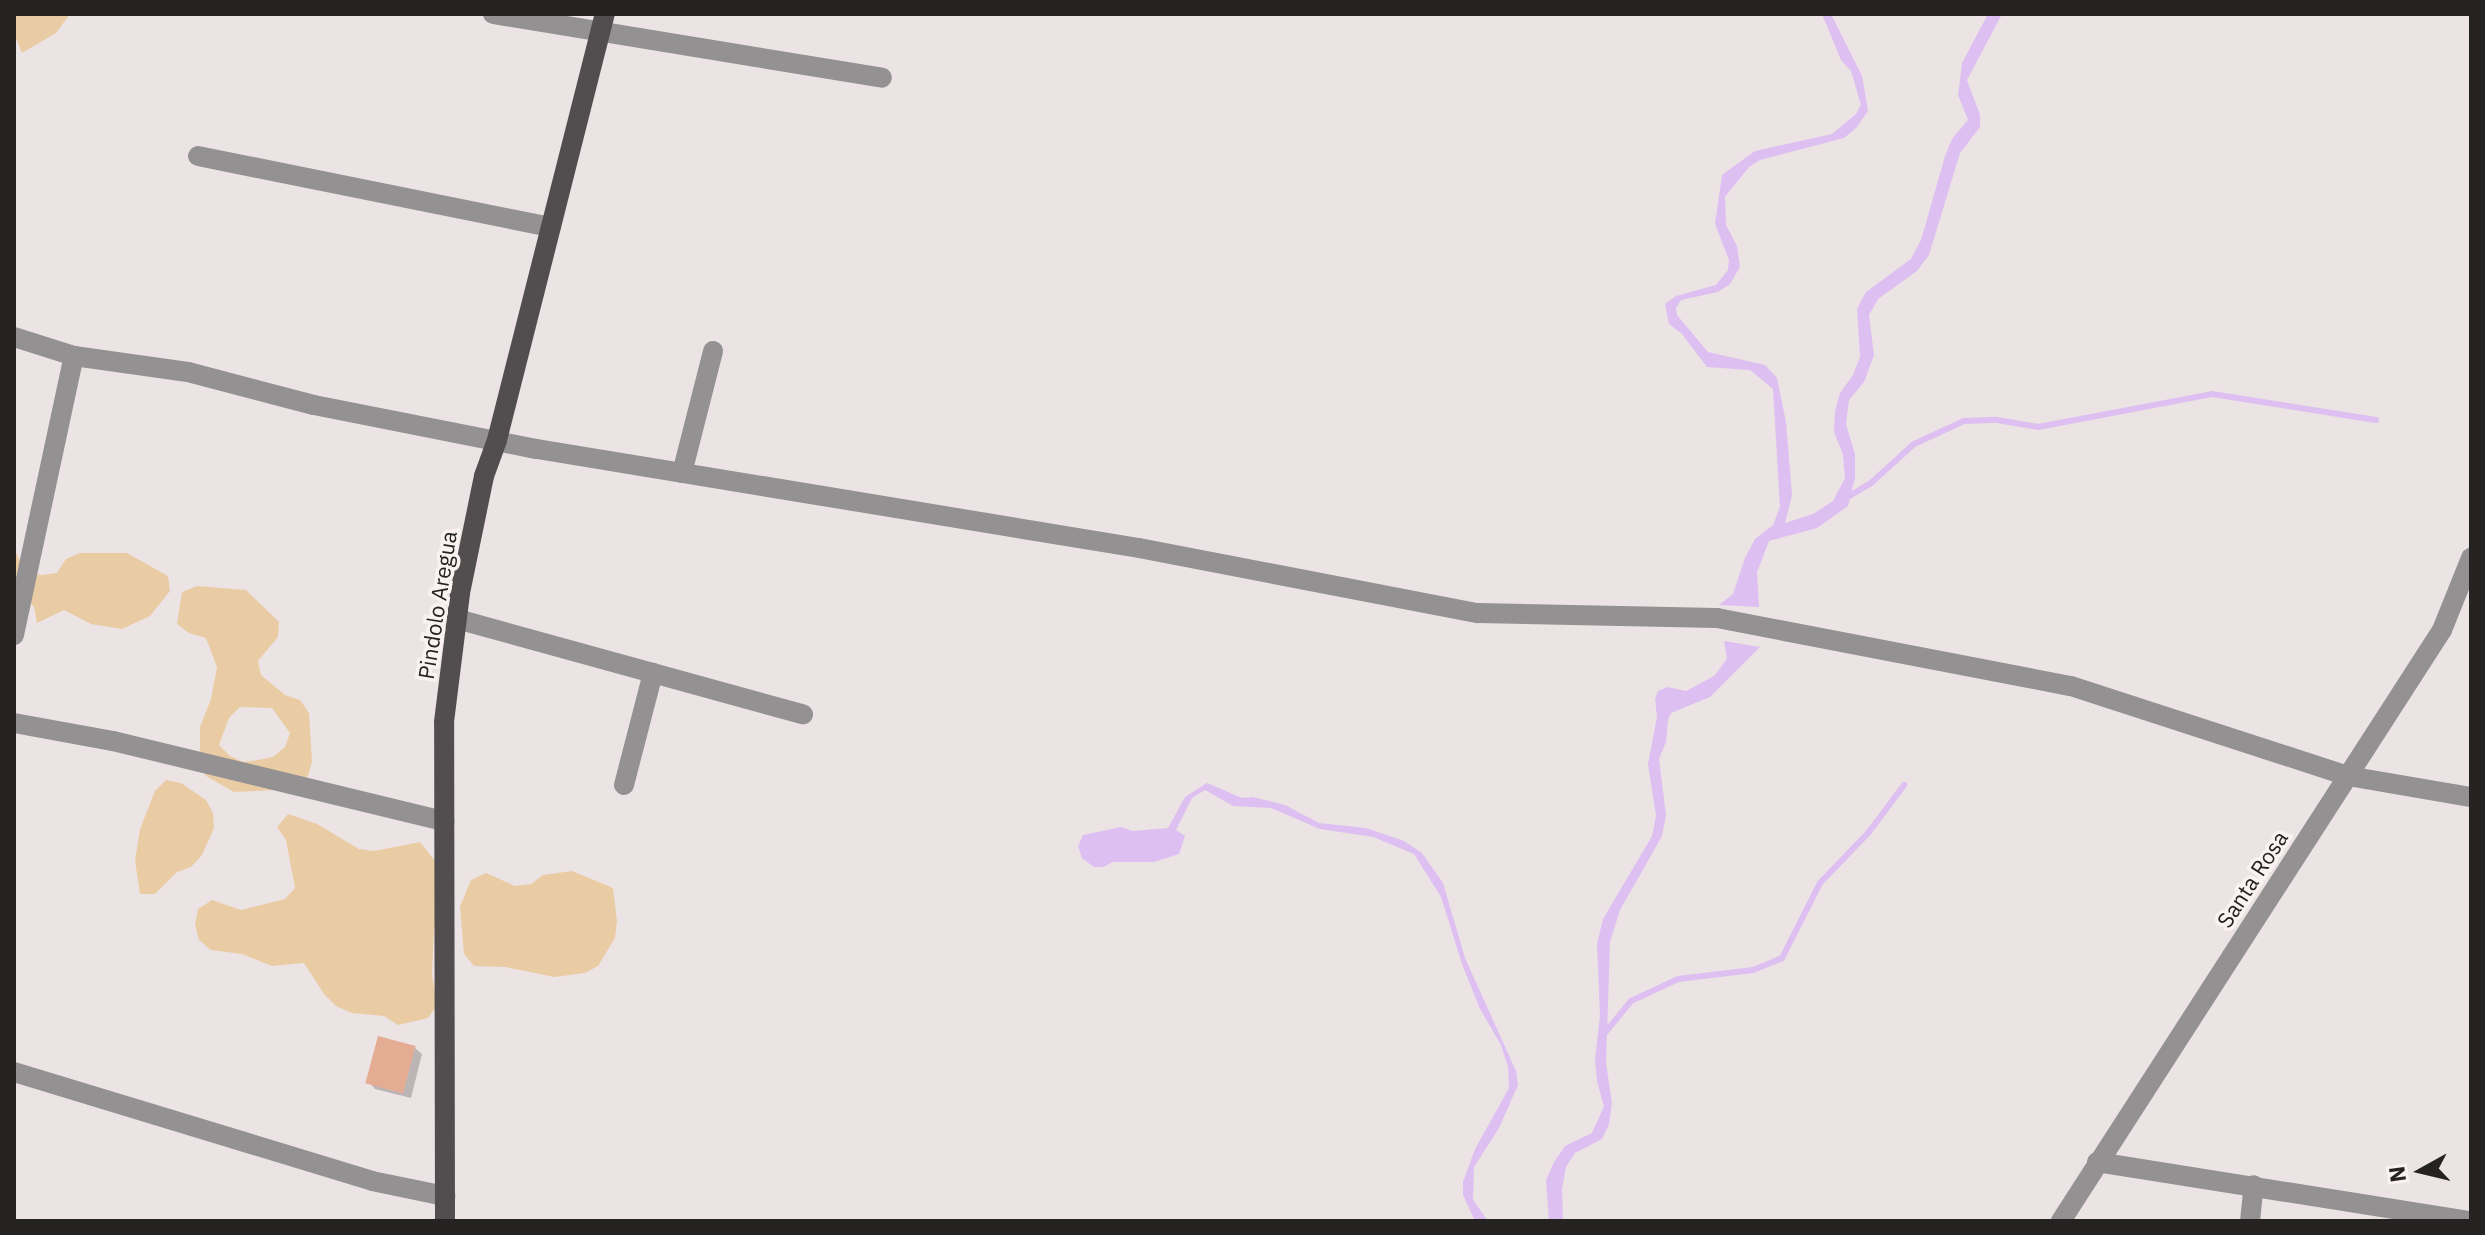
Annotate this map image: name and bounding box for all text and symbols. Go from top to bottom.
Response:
street label: Pindolo Aregua [412,529,462,681]
street label: Santa Rosa [2211,826,2293,932]
north arrow [2381,1131,2461,1211]
text: N [2381,1165,2412,1184]

